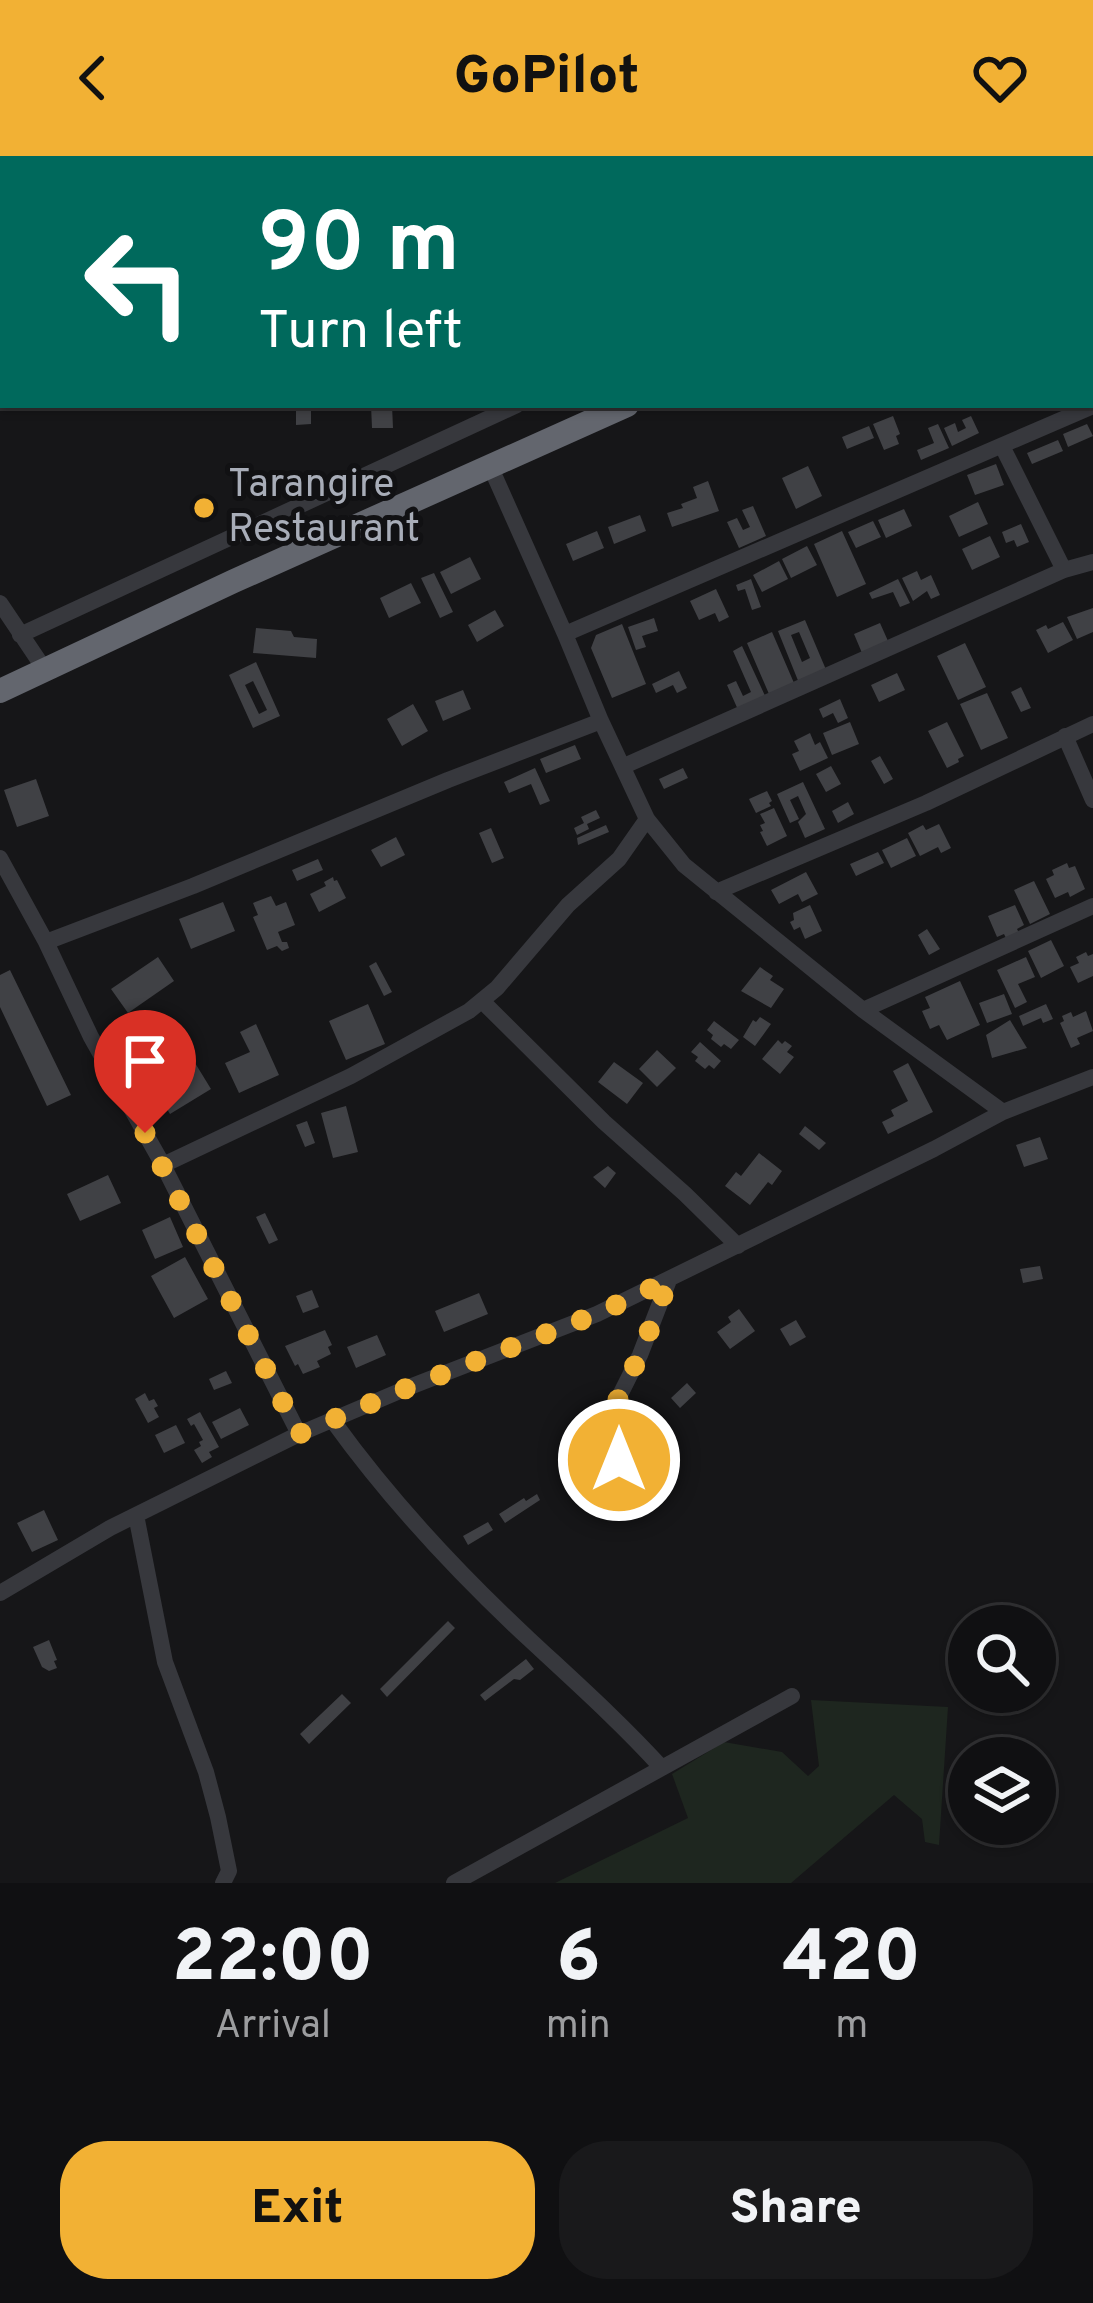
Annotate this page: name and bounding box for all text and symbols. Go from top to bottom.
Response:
text: GoPilot [454,44,639,113]
icon: back [60,45,126,111]
icon: heart [967,45,1033,111]
text: 90 m [258,195,460,301]
icon: left [60,204,216,360]
text: Turn left [258,299,463,368]
place label: Tarangire Restaurant [228,462,420,556]
marker: Tarangire Restaurant [191,495,217,521]
pin [94,1010,196,1133]
icon: arrive [112,1028,178,1094]
position arrow [556,1397,682,1523]
map controls [948,1605,1056,1845]
button: search [948,1605,1056,1713]
button: layers [948,1737,1056,1845]
text: 22:00 [172,1915,374,2007]
text: 6 [556,1915,601,2007]
text: 420 [783,1915,921,2007]
text: Arrival [215,2003,331,2052]
text: min [546,2003,611,2052]
text: m [835,2003,868,2052]
button: Exit [60,2141,535,2279]
button: Share [559,2141,1033,2279]

